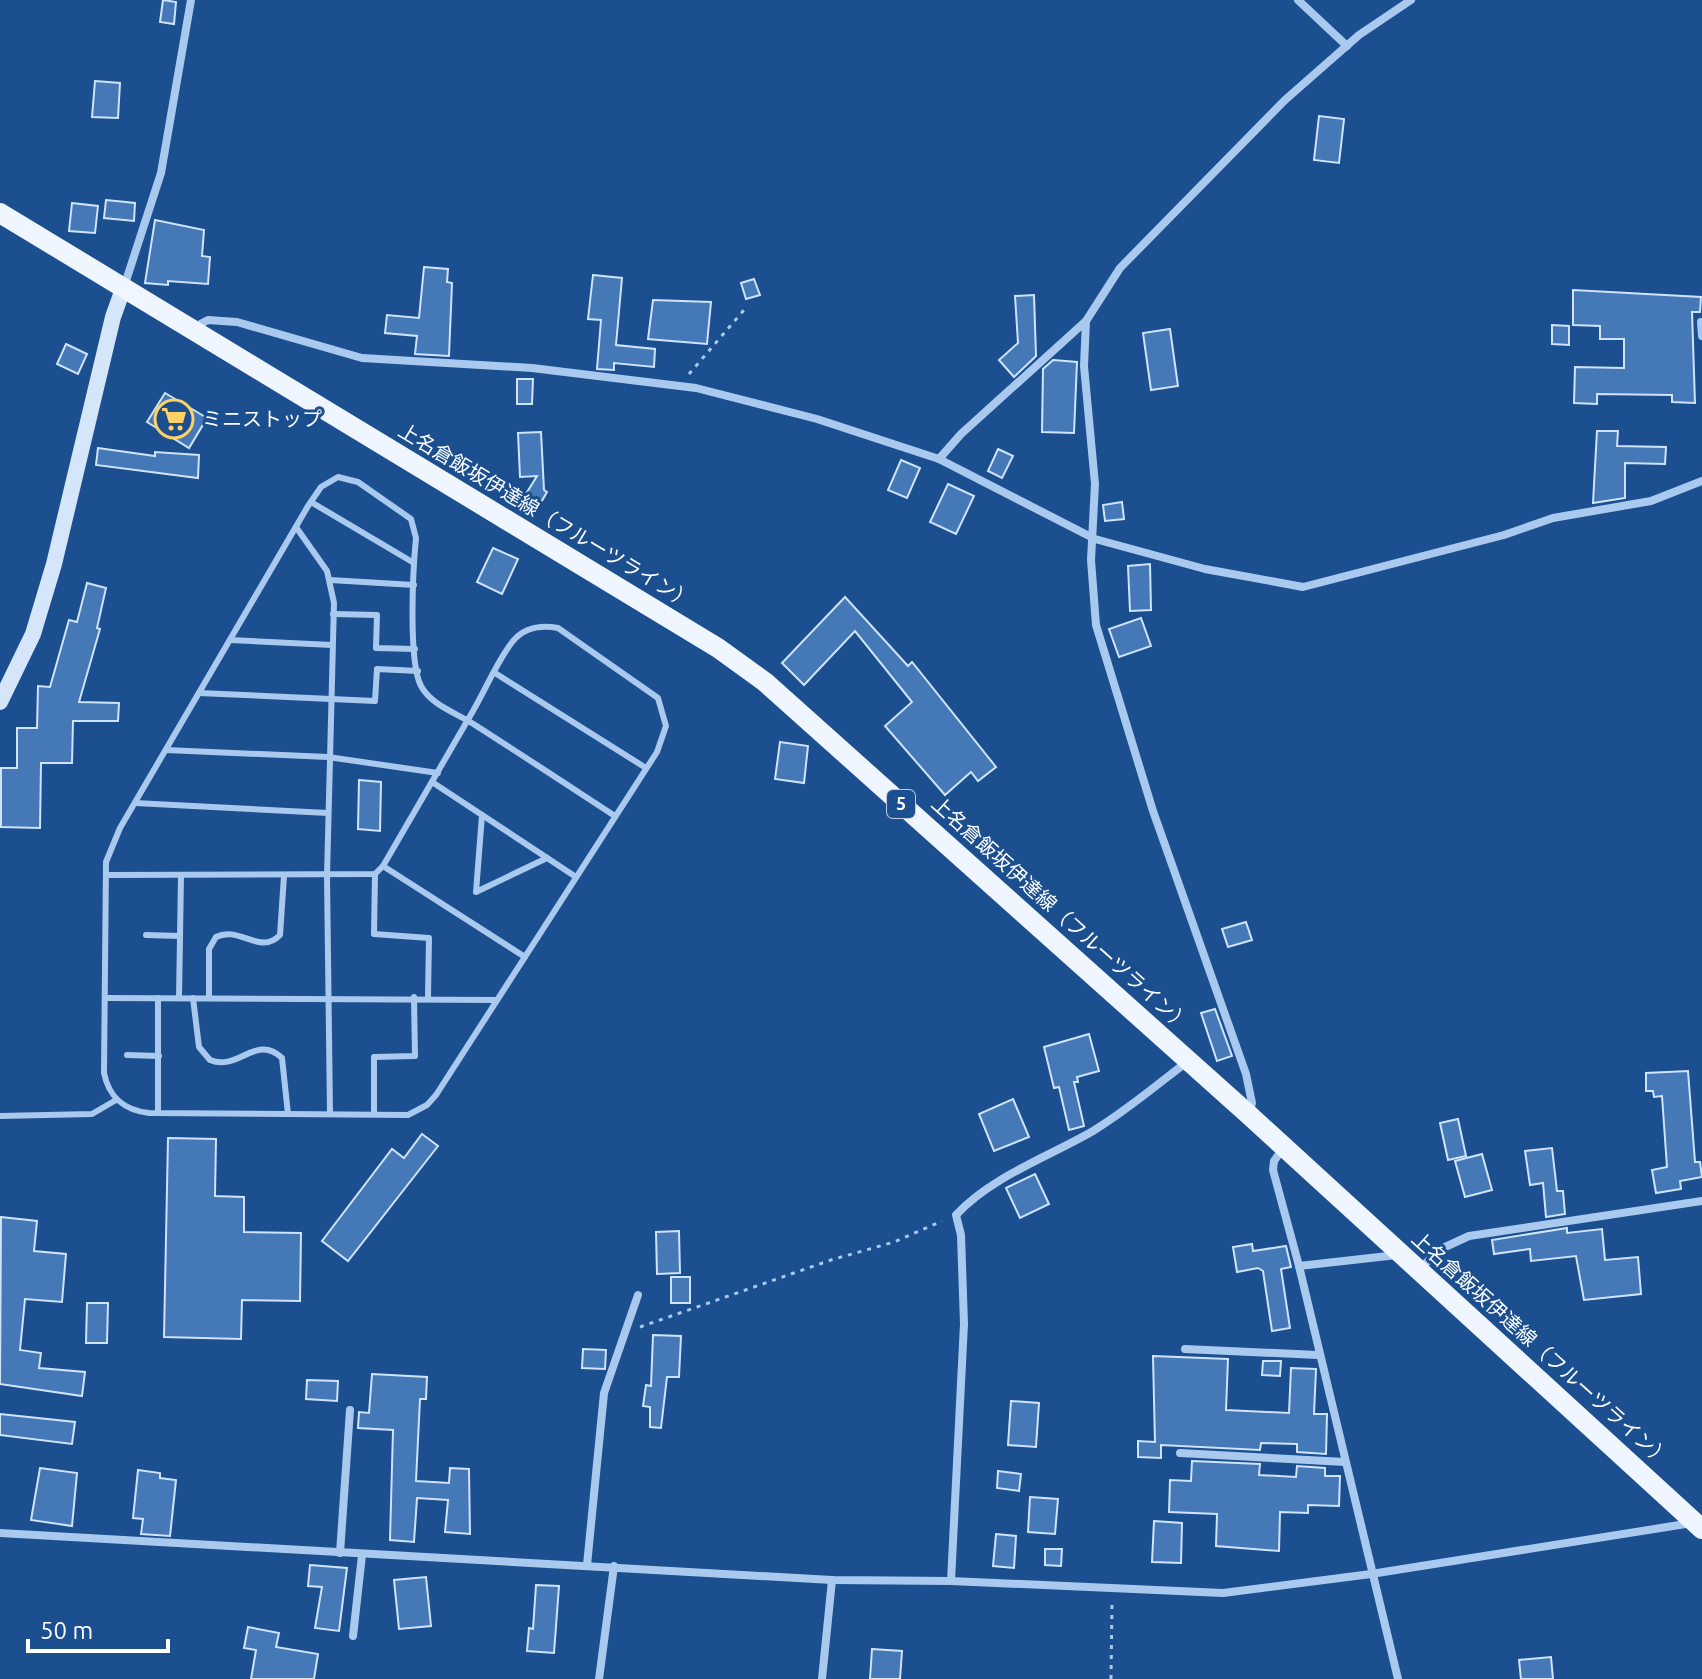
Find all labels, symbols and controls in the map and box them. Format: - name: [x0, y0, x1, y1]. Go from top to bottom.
- supermarket icon: ミニストップ: [153, 398, 195, 440]
- place label: ミニストップ: [202, 407, 322, 430]
- street label: 上名倉飯坂伊達線（フルーツライン）: [395, 418, 698, 613]
- road number: 5: [887, 790, 915, 818]
- street label: 上名倉飯坂伊達線（フルーツライン）: [927, 791, 1195, 1036]
- street label: 上名倉飯坂伊達線（フルーツライン）: [1407, 1226, 1675, 1471]
- scale bar: [28, 1603, 168, 1653]
- text: 50 m: [40, 1617, 93, 1644]

